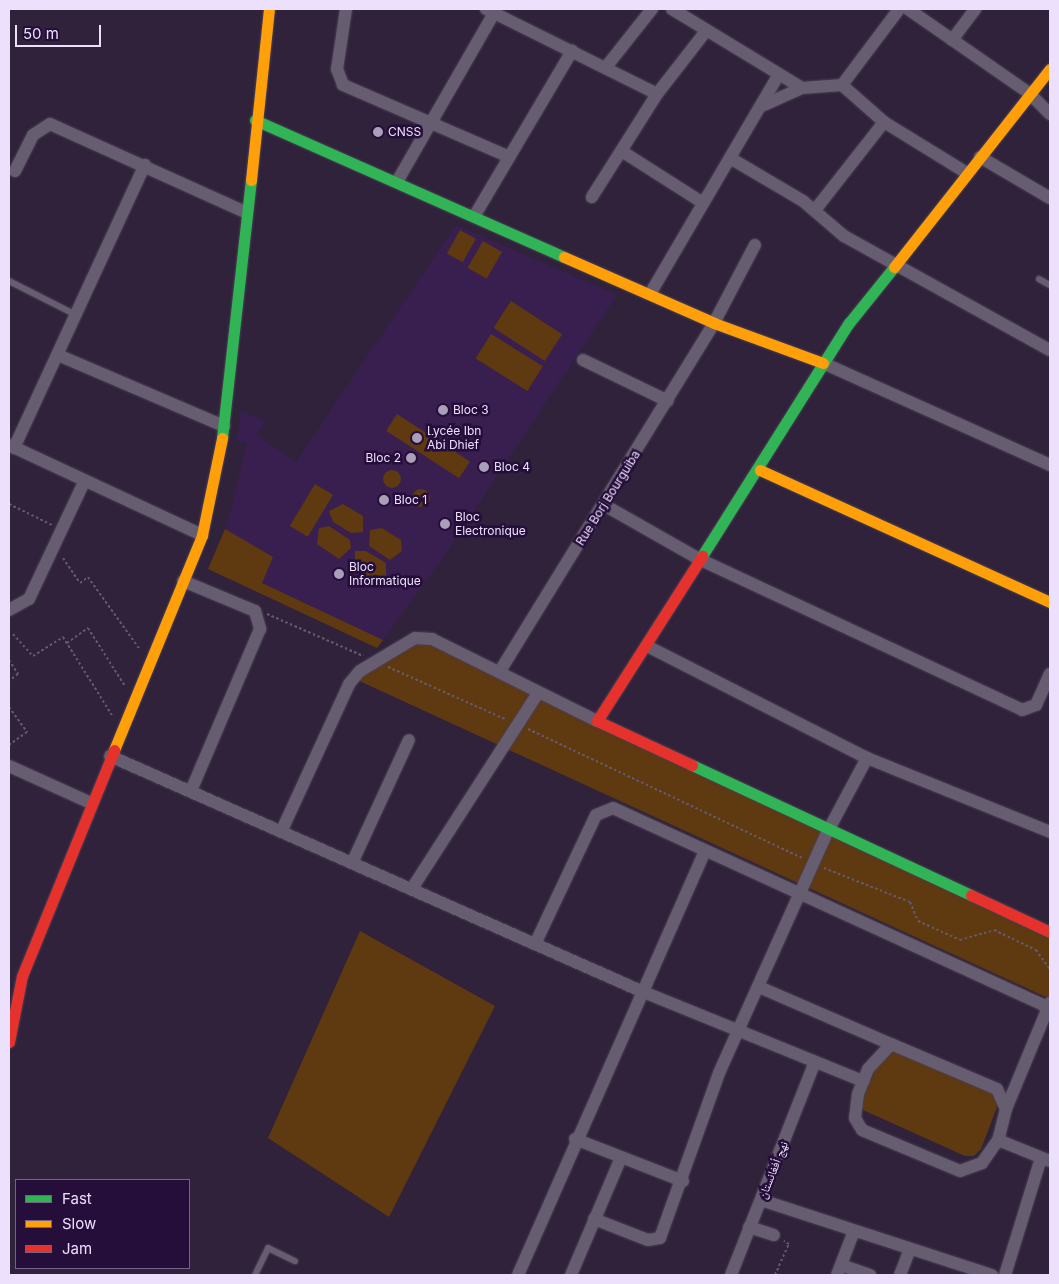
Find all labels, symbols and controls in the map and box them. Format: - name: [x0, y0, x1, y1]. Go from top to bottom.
- scale bar: [18, 15, 104, 47]
- text: 50 m: [23, 24, 59, 43]
- place label: CNSS: [388, 125, 421, 139]
- marker: CNSS: [372, 126, 384, 138]
- place label: Bloc 3: [453, 403, 489, 417]
- marker: Bloc 3: [437, 404, 449, 416]
- place label: Lycée Ibn Abi Dhief: [427, 424, 481, 452]
- marker: Lycée Ibn Abi Dhief: [411, 432, 423, 444]
- street label: Rue Borj Bourguiba: [573, 448, 643, 548]
- place label: Bloc 2: [365, 451, 401, 465]
- marker: Bloc 2: [405, 452, 417, 464]
- place label: Bloc 4: [494, 460, 530, 474]
- marker: Bloc 4: [478, 461, 490, 473]
- place label: Bloc 1: [394, 493, 427, 507]
- marker: Bloc 1: [378, 494, 390, 506]
- place label: Bloc Electronique: [455, 510, 526, 538]
- marker: Bloc Electronique: [439, 518, 451, 530]
- place label: Bloc Informatique: [349, 560, 421, 588]
- marker: Bloc Informatique: [333, 568, 345, 580]
- street label: نهج أفغانستان: [755, 1139, 791, 1201]
- legend: [15, 1179, 190, 1269]
- text: Fast: [62, 1189, 92, 1208]
- text: Slow: [62, 1214, 96, 1233]
- text: Jam: [62, 1239, 92, 1258]

